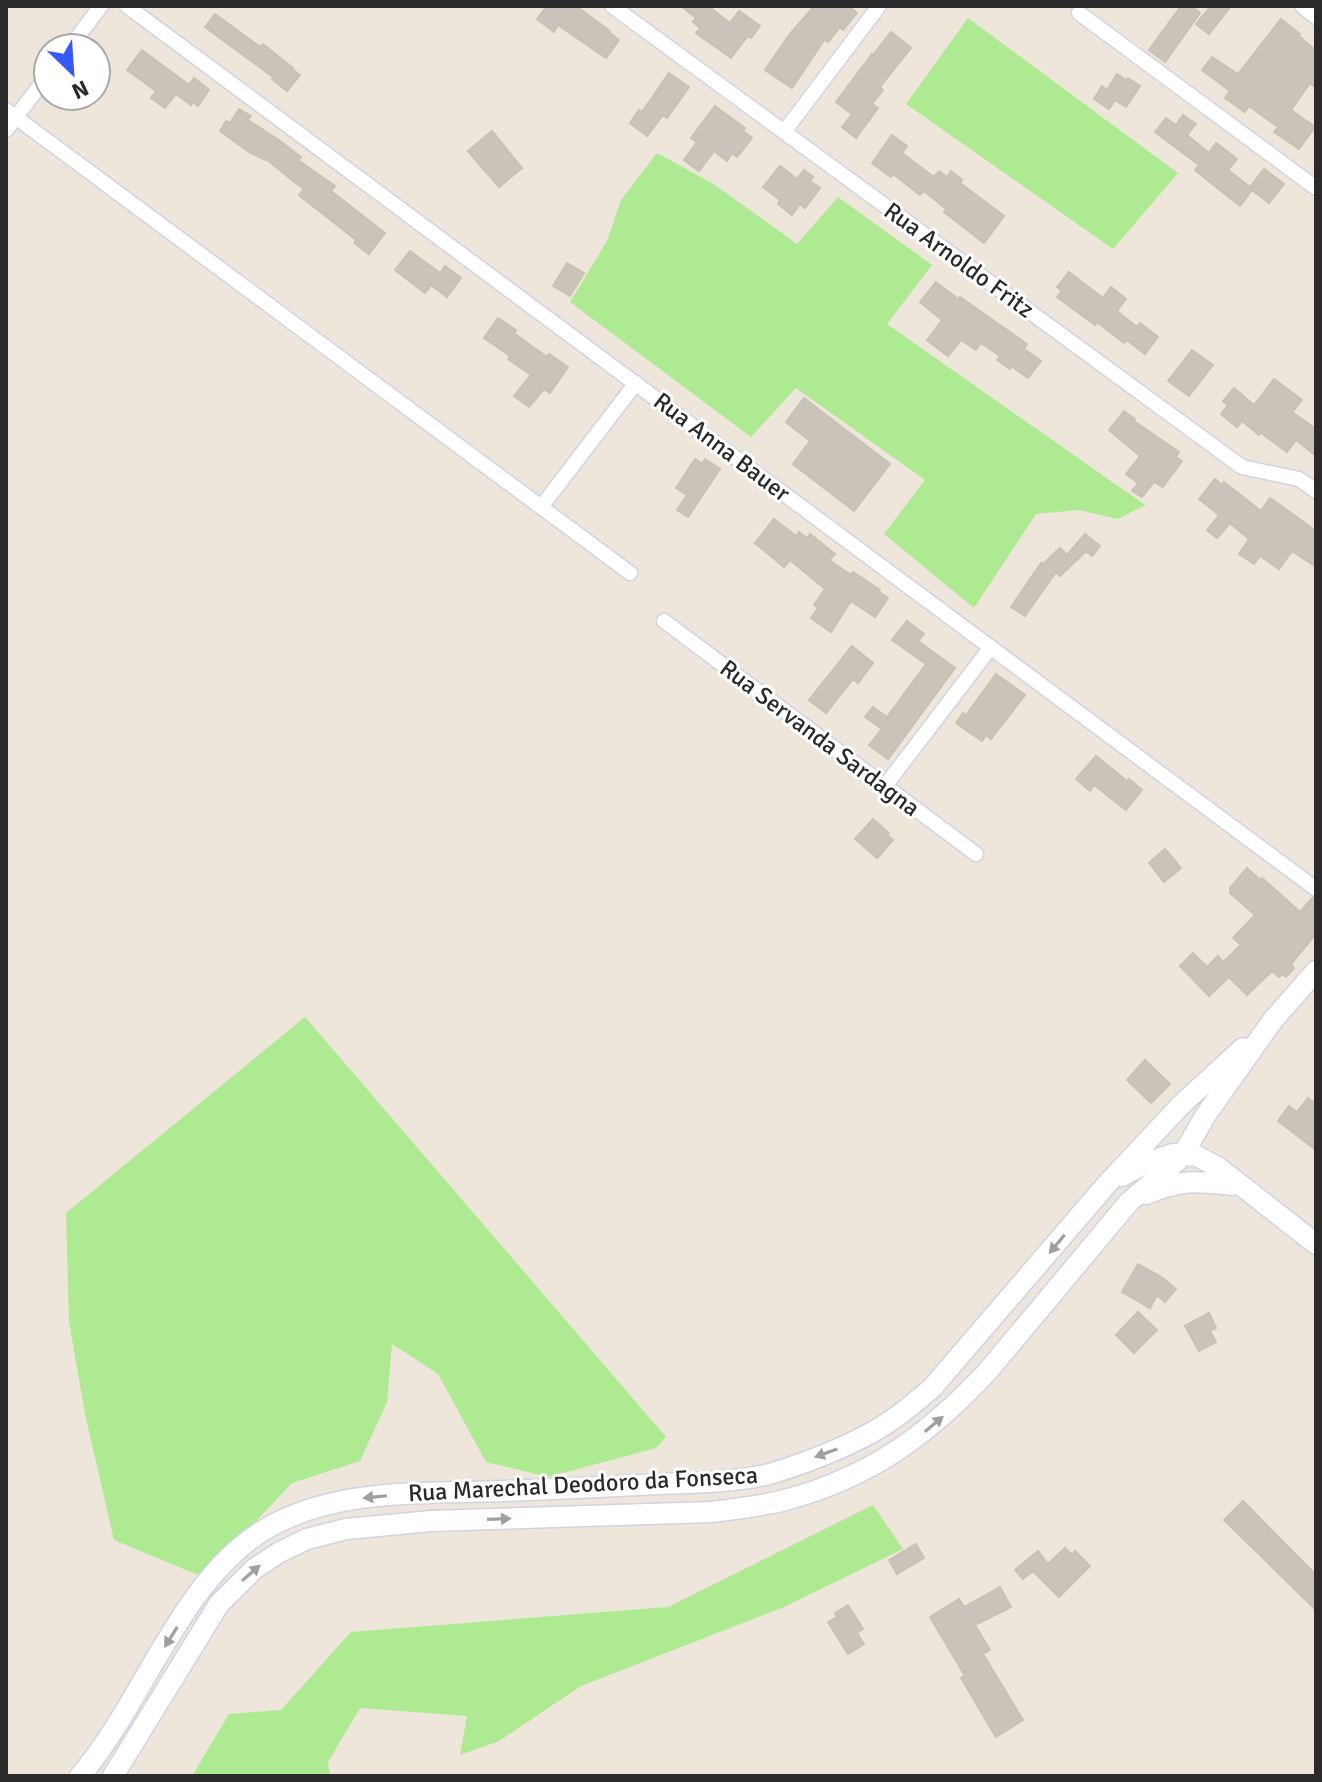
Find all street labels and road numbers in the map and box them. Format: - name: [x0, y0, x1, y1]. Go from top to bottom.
- street label: Rua Arnoldo Fritz: [878, 196, 1040, 324]
- street label: Rua Anna Bauer: [648, 386, 796, 508]
- street label: Rua Servanda Sardagna: [714, 653, 926, 823]
- street label: Rua Marechal Deodoro da Fonseca: [407, 1460, 759, 1508]

